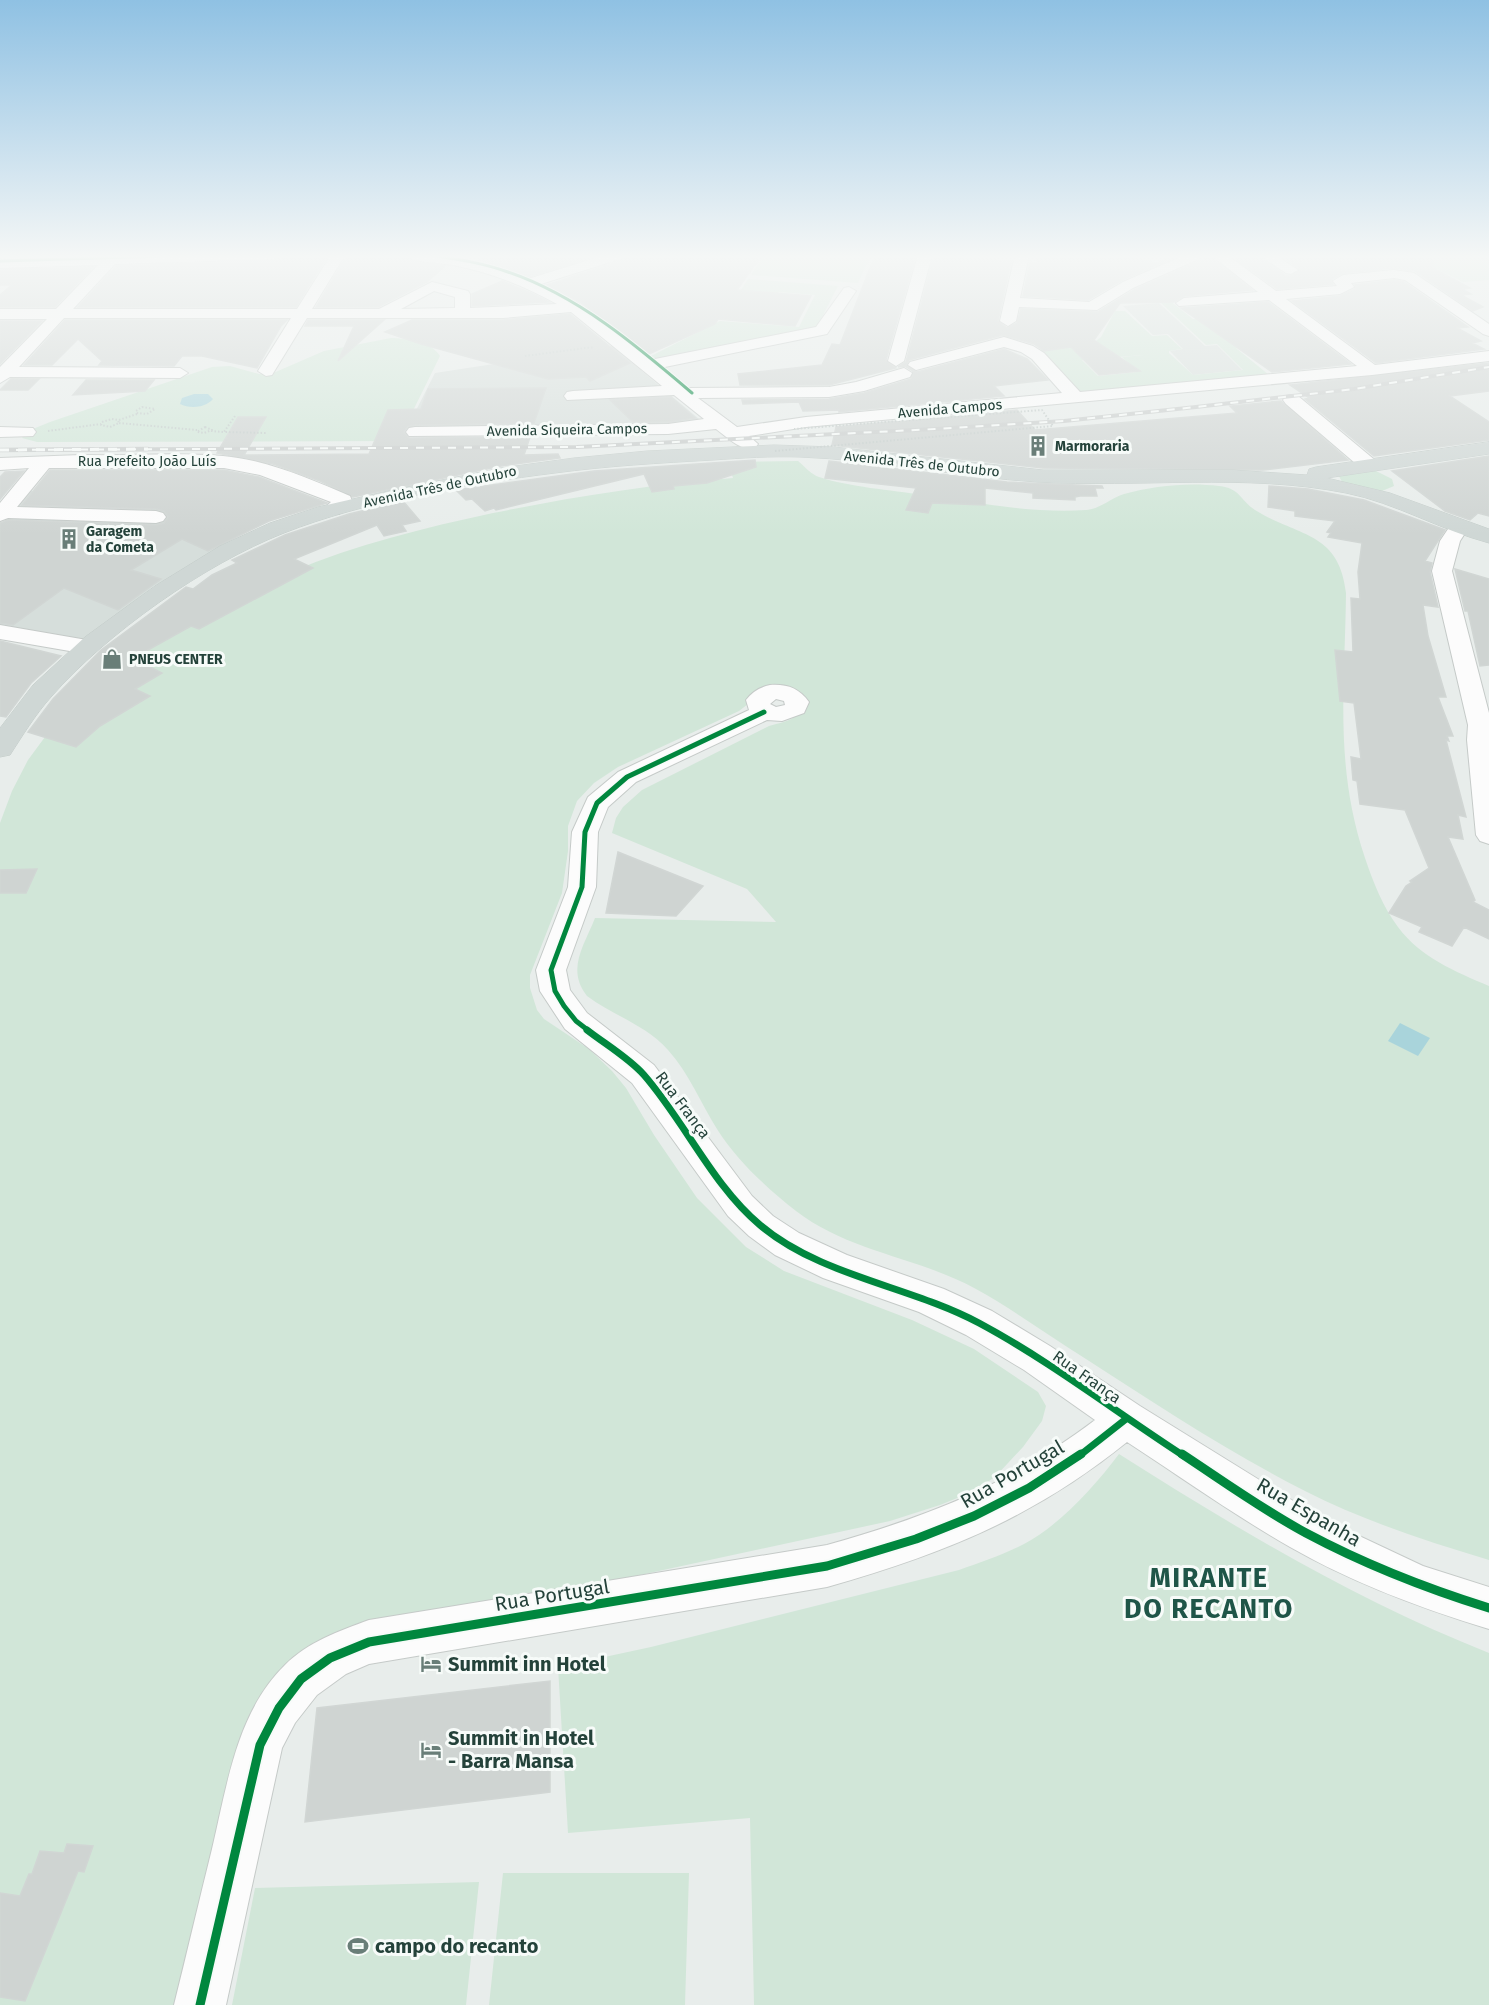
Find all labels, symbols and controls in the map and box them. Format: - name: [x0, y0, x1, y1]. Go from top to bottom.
- street label: Avenida Campos: [897, 396, 1003, 422]
- street label: Avenida Siqueira Campos: [487, 420, 648, 440]
- building icon: Marmoraria: [1026, 434, 1050, 458]
- place label: Marmoraria: [1055, 438, 1130, 455]
- street label: Avenida Três de Outubro: [843, 447, 1001, 481]
- street label: Rua Prefeito João Luís: [78, 453, 217, 470]
- street label: Avenida Três de Outubro: [362, 462, 518, 512]
- place label: Garagem da Cometa: [86, 523, 154, 556]
- building icon: Garagem da Cometa: [57, 527, 81, 551]
- shop icon: PNEUS CENTER: [100, 647, 124, 671]
- place label: PNEUS CENTER: [129, 651, 223, 668]
- street label: Rua França: [651, 1068, 714, 1143]
- street label: Rua França: [1049, 1347, 1125, 1408]
- street label: Rua Portugal: [956, 1435, 1068, 1513]
- street label: Rua Espanha: [1252, 1472, 1366, 1552]
- district label: MIRANTE DO RECANTO: [1124, 1562, 1294, 1625]
- street label: Rua Portugal: [493, 1574, 611, 1616]
- hotel icon: Summit inn Hotel: [419, 1652, 443, 1676]
- place label: Summit inn Hotel: [448, 1652, 606, 1676]
- place label: Summit in Hotel - Barra Mansa: [448, 1726, 594, 1773]
- hotel icon: Summit in Hotel - Barra Mansa: [419, 1738, 443, 1762]
- sports icon: campo do recanto: [346, 1934, 370, 1958]
- place label: campo do recanto: [375, 1934, 539, 1958]

